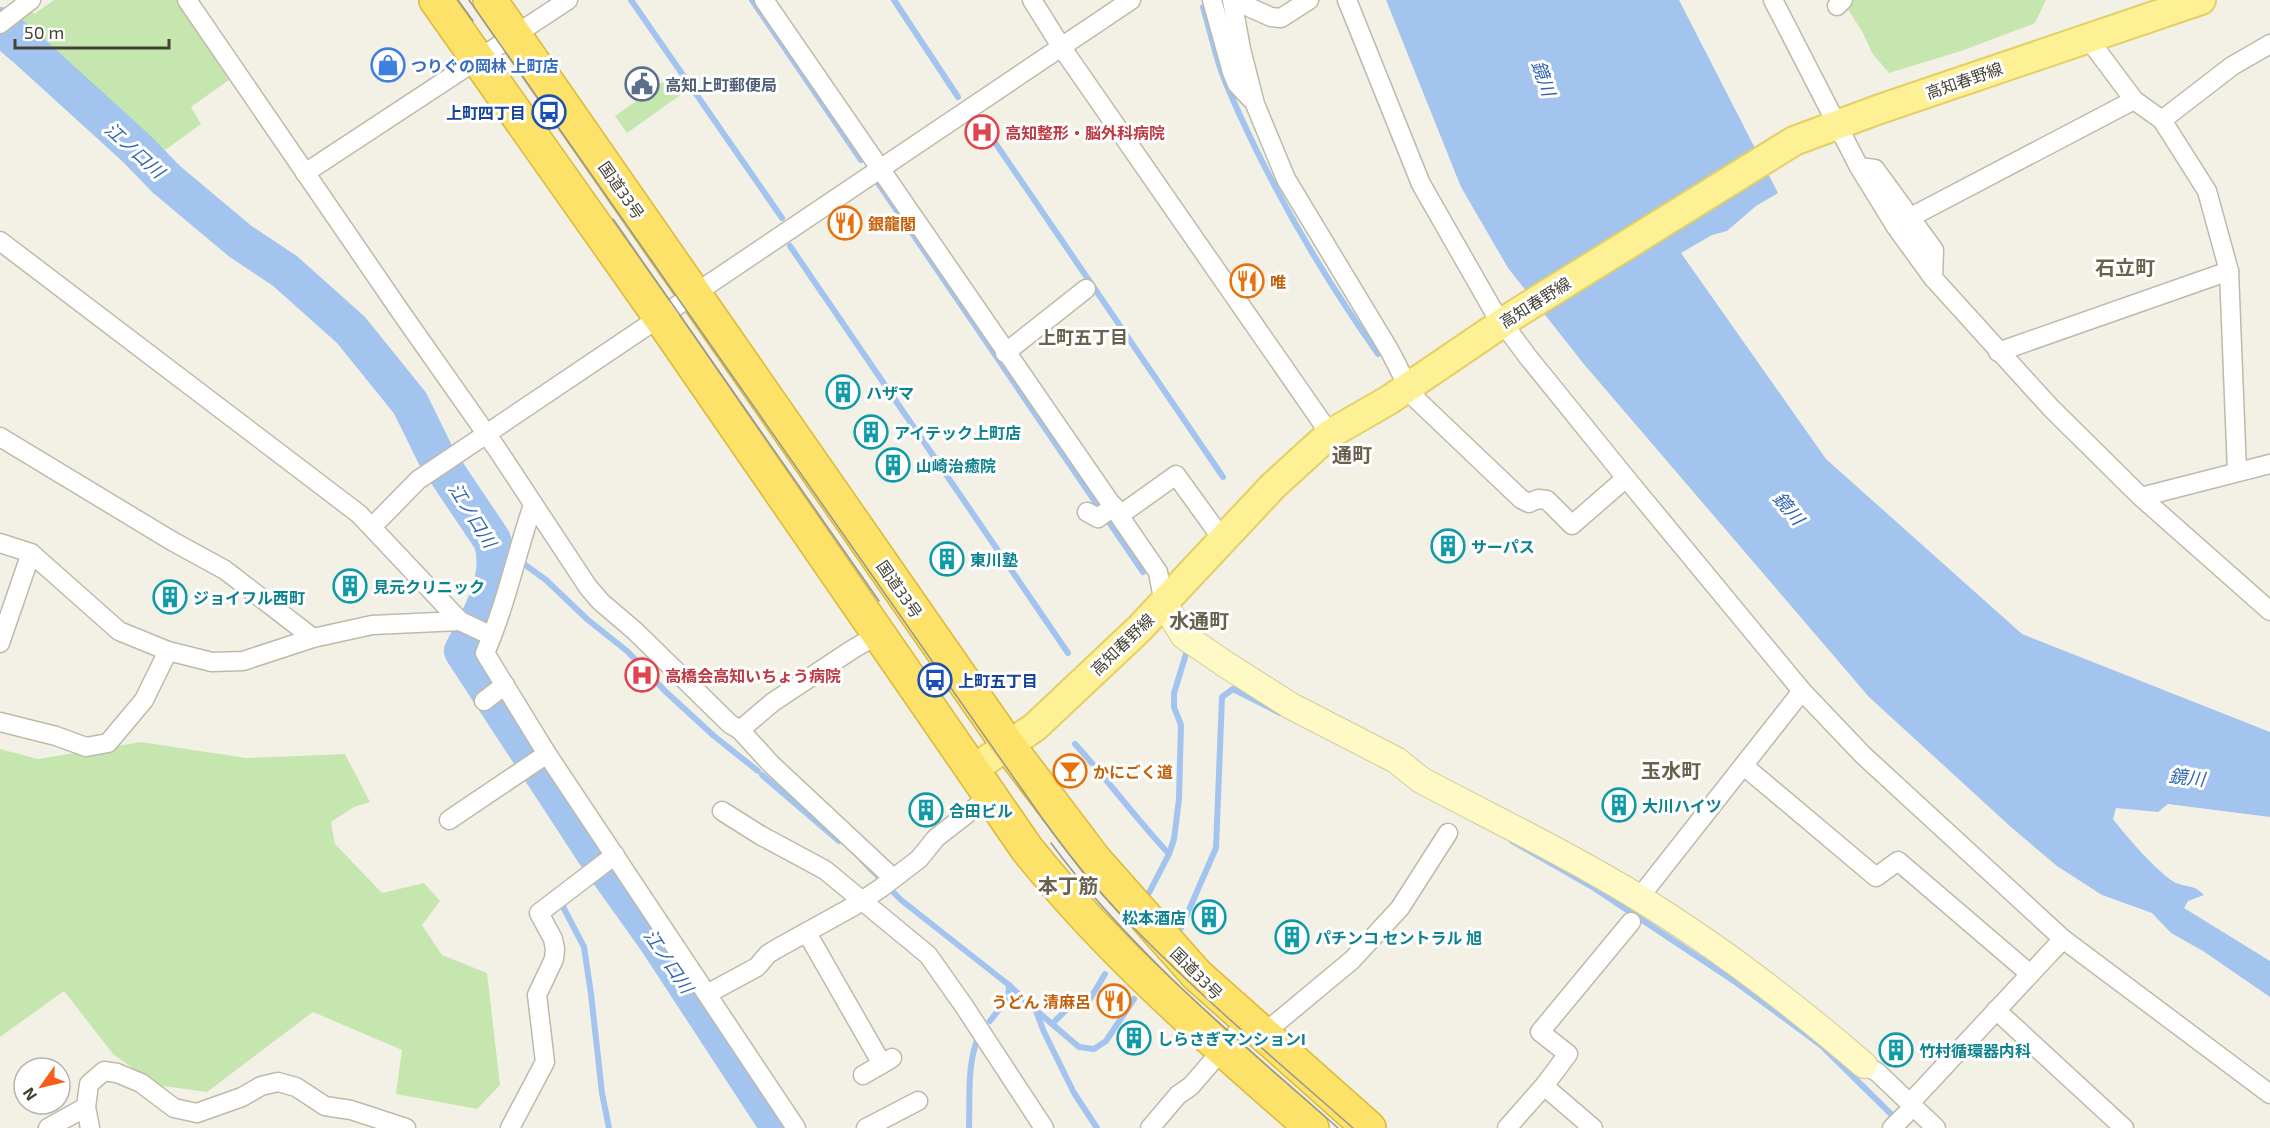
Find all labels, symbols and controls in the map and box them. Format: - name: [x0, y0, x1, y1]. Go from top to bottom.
- scale bar: [15, 12, 170, 50]
- text: 50 m: [24, 21, 64, 43]
- shop icon: つりぐの岡林 上町店: [370, 47, 406, 83]
- place label: つりぐの岡林 上町店: [411, 56, 558, 75]
- water label: 鏡川: [1528, 57, 1561, 100]
- street label: 高知春野線: [1923, 58, 2005, 102]
- public building icon: 高知上町郵便局: [624, 66, 660, 102]
- place label: 高知上町郵便局: [665, 75, 777, 94]
- bus stop icon: 上町四丁目: [531, 94, 567, 130]
- place label: 上町四丁目: [446, 103, 526, 122]
- hospital icon: 高知整形・脳外科病院: [964, 114, 1000, 150]
- water label: 江ノ口川: [101, 118, 171, 184]
- place label: 高知整形・脳外科病院: [1005, 123, 1165, 142]
- street label: 国道33号: [595, 158, 649, 222]
- restaurant icon: 銀龍閣: [827, 205, 863, 241]
- place label: 銀龍閣: [868, 214, 916, 233]
- district label: 石立町: [2095, 255, 2155, 279]
- restaurant icon: 唯: [1229, 263, 1265, 299]
- place label: 唯: [1270, 272, 1286, 291]
- street label: 高知春野線: [1496, 273, 1574, 331]
- district label: 上町五丁目: [1038, 326, 1128, 348]
- building icon: ハザマ: [825, 374, 861, 410]
- place label: ハザマ: [866, 383, 914, 402]
- building icon: アイテック上町店: [853, 414, 889, 450]
- place label: アイテック上町店: [894, 423, 1021, 442]
- district label: 通町: [1332, 442, 1372, 466]
- building icon: 山崎治癒院: [875, 447, 911, 483]
- place label: 山崎治癒院: [916, 456, 996, 475]
- water label: 江ノ口川: [445, 479, 502, 553]
- water label: 鏡川: [1769, 487, 1810, 530]
- building icon: サーパス: [1430, 528, 1466, 564]
- place label: サーパス: [1471, 537, 1535, 556]
- building icon: 東川塾: [929, 541, 965, 577]
- place label: 東川塾: [970, 550, 1018, 569]
- street label: 国道33号: [873, 557, 927, 621]
- building icon: 見元クリニック: [332, 568, 368, 604]
- place label: 見元クリニック: [373, 577, 485, 596]
- building icon: ジョイフル西町: [152, 579, 188, 615]
- place label: ジョイフル西町: [193, 588, 305, 607]
- district label: 水通町: [1169, 608, 1229, 632]
- street label: 高知春野線: [1087, 609, 1157, 679]
- hospital icon: 高橋会高知いちょう病院: [624, 657, 660, 693]
- bus stop icon: 上町五丁目: [917, 662, 953, 698]
- place label: 高橋会高知いちょう病院: [665, 666, 841, 685]
- place label: 上町五丁目: [958, 671, 1038, 690]
- bar icon: かにごく道: [1052, 753, 1088, 789]
- district label: 玉水町: [1641, 758, 1701, 782]
- place label: かにごく道: [1093, 762, 1173, 781]
- water label: 鏡川: [2168, 764, 2208, 790]
- building icon: 大川ハイツ: [1601, 787, 1637, 823]
- building icon: 合田ビル: [908, 792, 944, 828]
- place label: 大川ハイツ: [1642, 796, 1722, 815]
- place label: 合田ビル: [949, 801, 1013, 820]
- district label: 本丁筋: [1038, 873, 1098, 897]
- building icon: 松本酒店: [1191, 899, 1227, 935]
- place label: 松本酒店: [1122, 908, 1186, 927]
- building icon: パチンコ セントラル 旭: [1274, 919, 1310, 955]
- water label: 江ノ口川: [640, 925, 699, 999]
- place label: パチンコ セントラル 旭: [1315, 928, 1482, 947]
- street label: 国道33号: [1167, 943, 1227, 1003]
- restaurant icon: うどん 清麻呂: [1096, 983, 1132, 1019]
- place label: うどん 清麻呂: [992, 992, 1091, 1011]
- building icon: しらさぎマンションI: [1116, 1020, 1152, 1056]
- place label: しらさぎマンションI: [1157, 1029, 1306, 1048]
- building icon: 竹村循環器内科: [1878, 1032, 1914, 1068]
- place label: 竹村循環器内科: [1919, 1041, 2031, 1060]
- north arrow: [12, 1056, 72, 1116]
- text: N: [18, 1085, 40, 1105]

